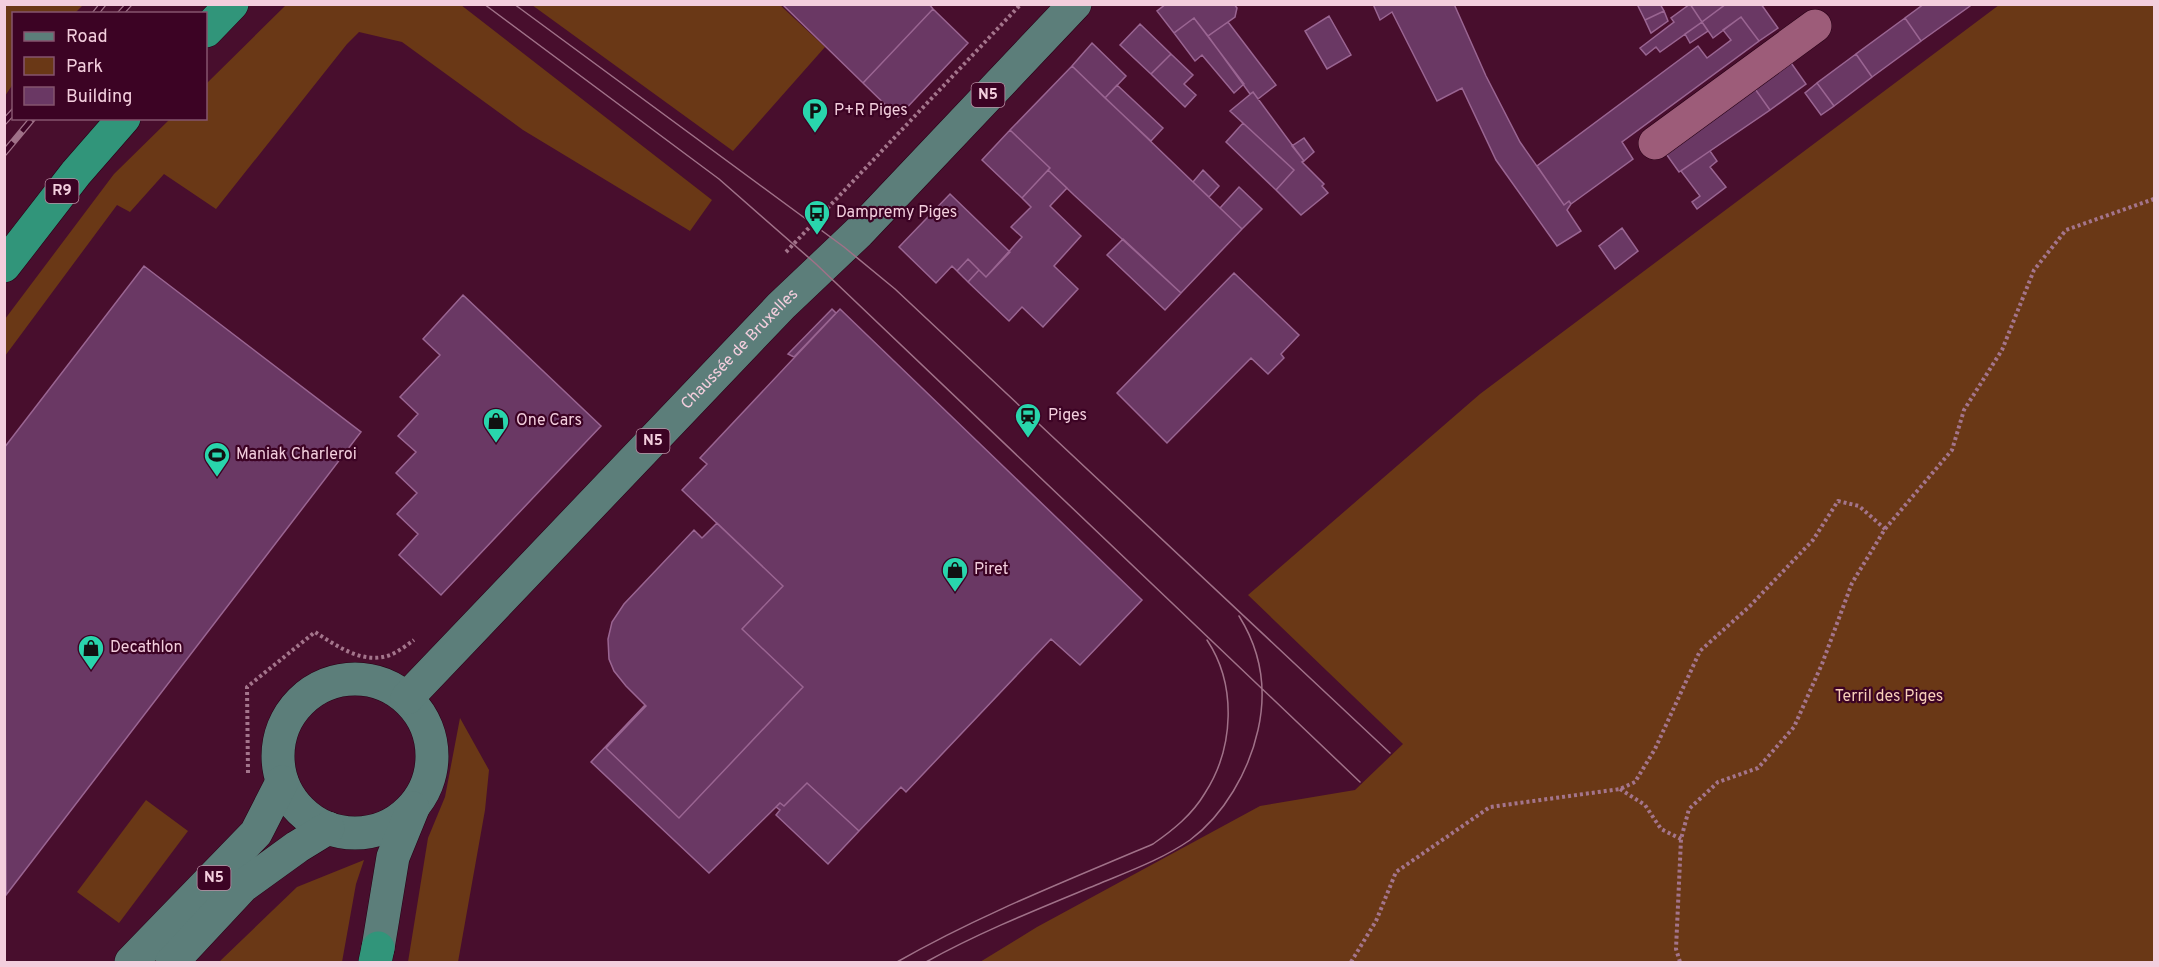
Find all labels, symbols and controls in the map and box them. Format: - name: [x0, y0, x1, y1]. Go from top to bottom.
- legend: [12, 12, 207, 120]
- text: Road: [66, 26, 108, 49]
- text: Park: [66, 56, 103, 79]
- road number: N5: [972, 83, 1004, 107]
- text: Building: [66, 86, 132, 109]
- parking icon: P+R Piges: [800, 96, 830, 134]
- place label: P+R Piges: [834, 101, 908, 121]
- road number: R9: [46, 179, 78, 203]
- bus stop icon: Dampremy Piges: [802, 198, 832, 236]
- place label: Dampremy Piges: [836, 203, 957, 223]
- street label: Chaussée de Bruxelles: [677, 285, 803, 414]
- station icon: Piges: [1013, 401, 1043, 439]
- shop icon: One Cars: [481, 406, 511, 444]
- place label: Piges: [1048, 406, 1087, 426]
- place label: One Cars: [516, 411, 582, 431]
- road number: N5: [636, 429, 670, 453]
- sports icon: Maniak Charleroi: [202, 440, 232, 478]
- place label: Maniak Charleroi: [236, 445, 357, 465]
- shop icon: Piret: [940, 555, 970, 593]
- place label: Piret: [974, 560, 1008, 580]
- shop icon: Decathlon: [76, 633, 106, 671]
- place label: Decathlon: [110, 638, 182, 658]
- park label: Terril des Piges: [1835, 687, 1943, 707]
- road number: N5: [198, 866, 230, 890]

